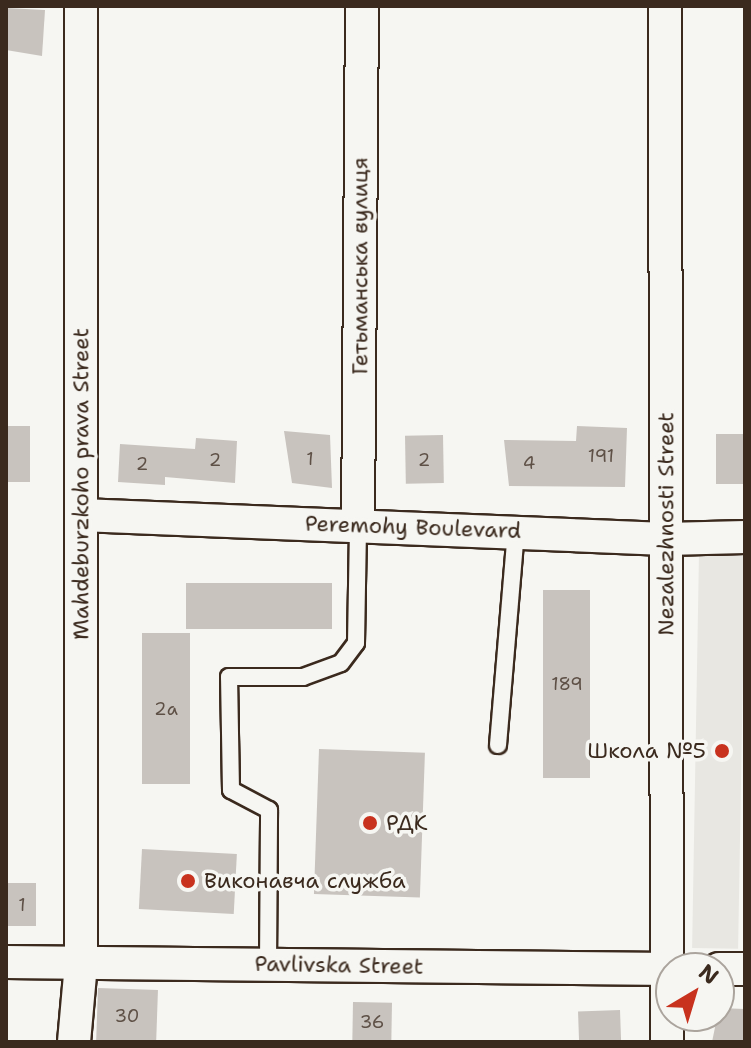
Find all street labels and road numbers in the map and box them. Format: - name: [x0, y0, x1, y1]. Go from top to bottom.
- street label: Гетьманська вулиця: [347, 157, 373, 375]
- street label: Mahdeburzkoho prava Street: [68, 328, 94, 640]
- street label: Nezalezhnosti Street: [653, 412, 679, 636]
- street label: Peremohy Boulevard: [304, 510, 522, 544]
- street label: Pavlivska Street: [254, 950, 424, 980]

